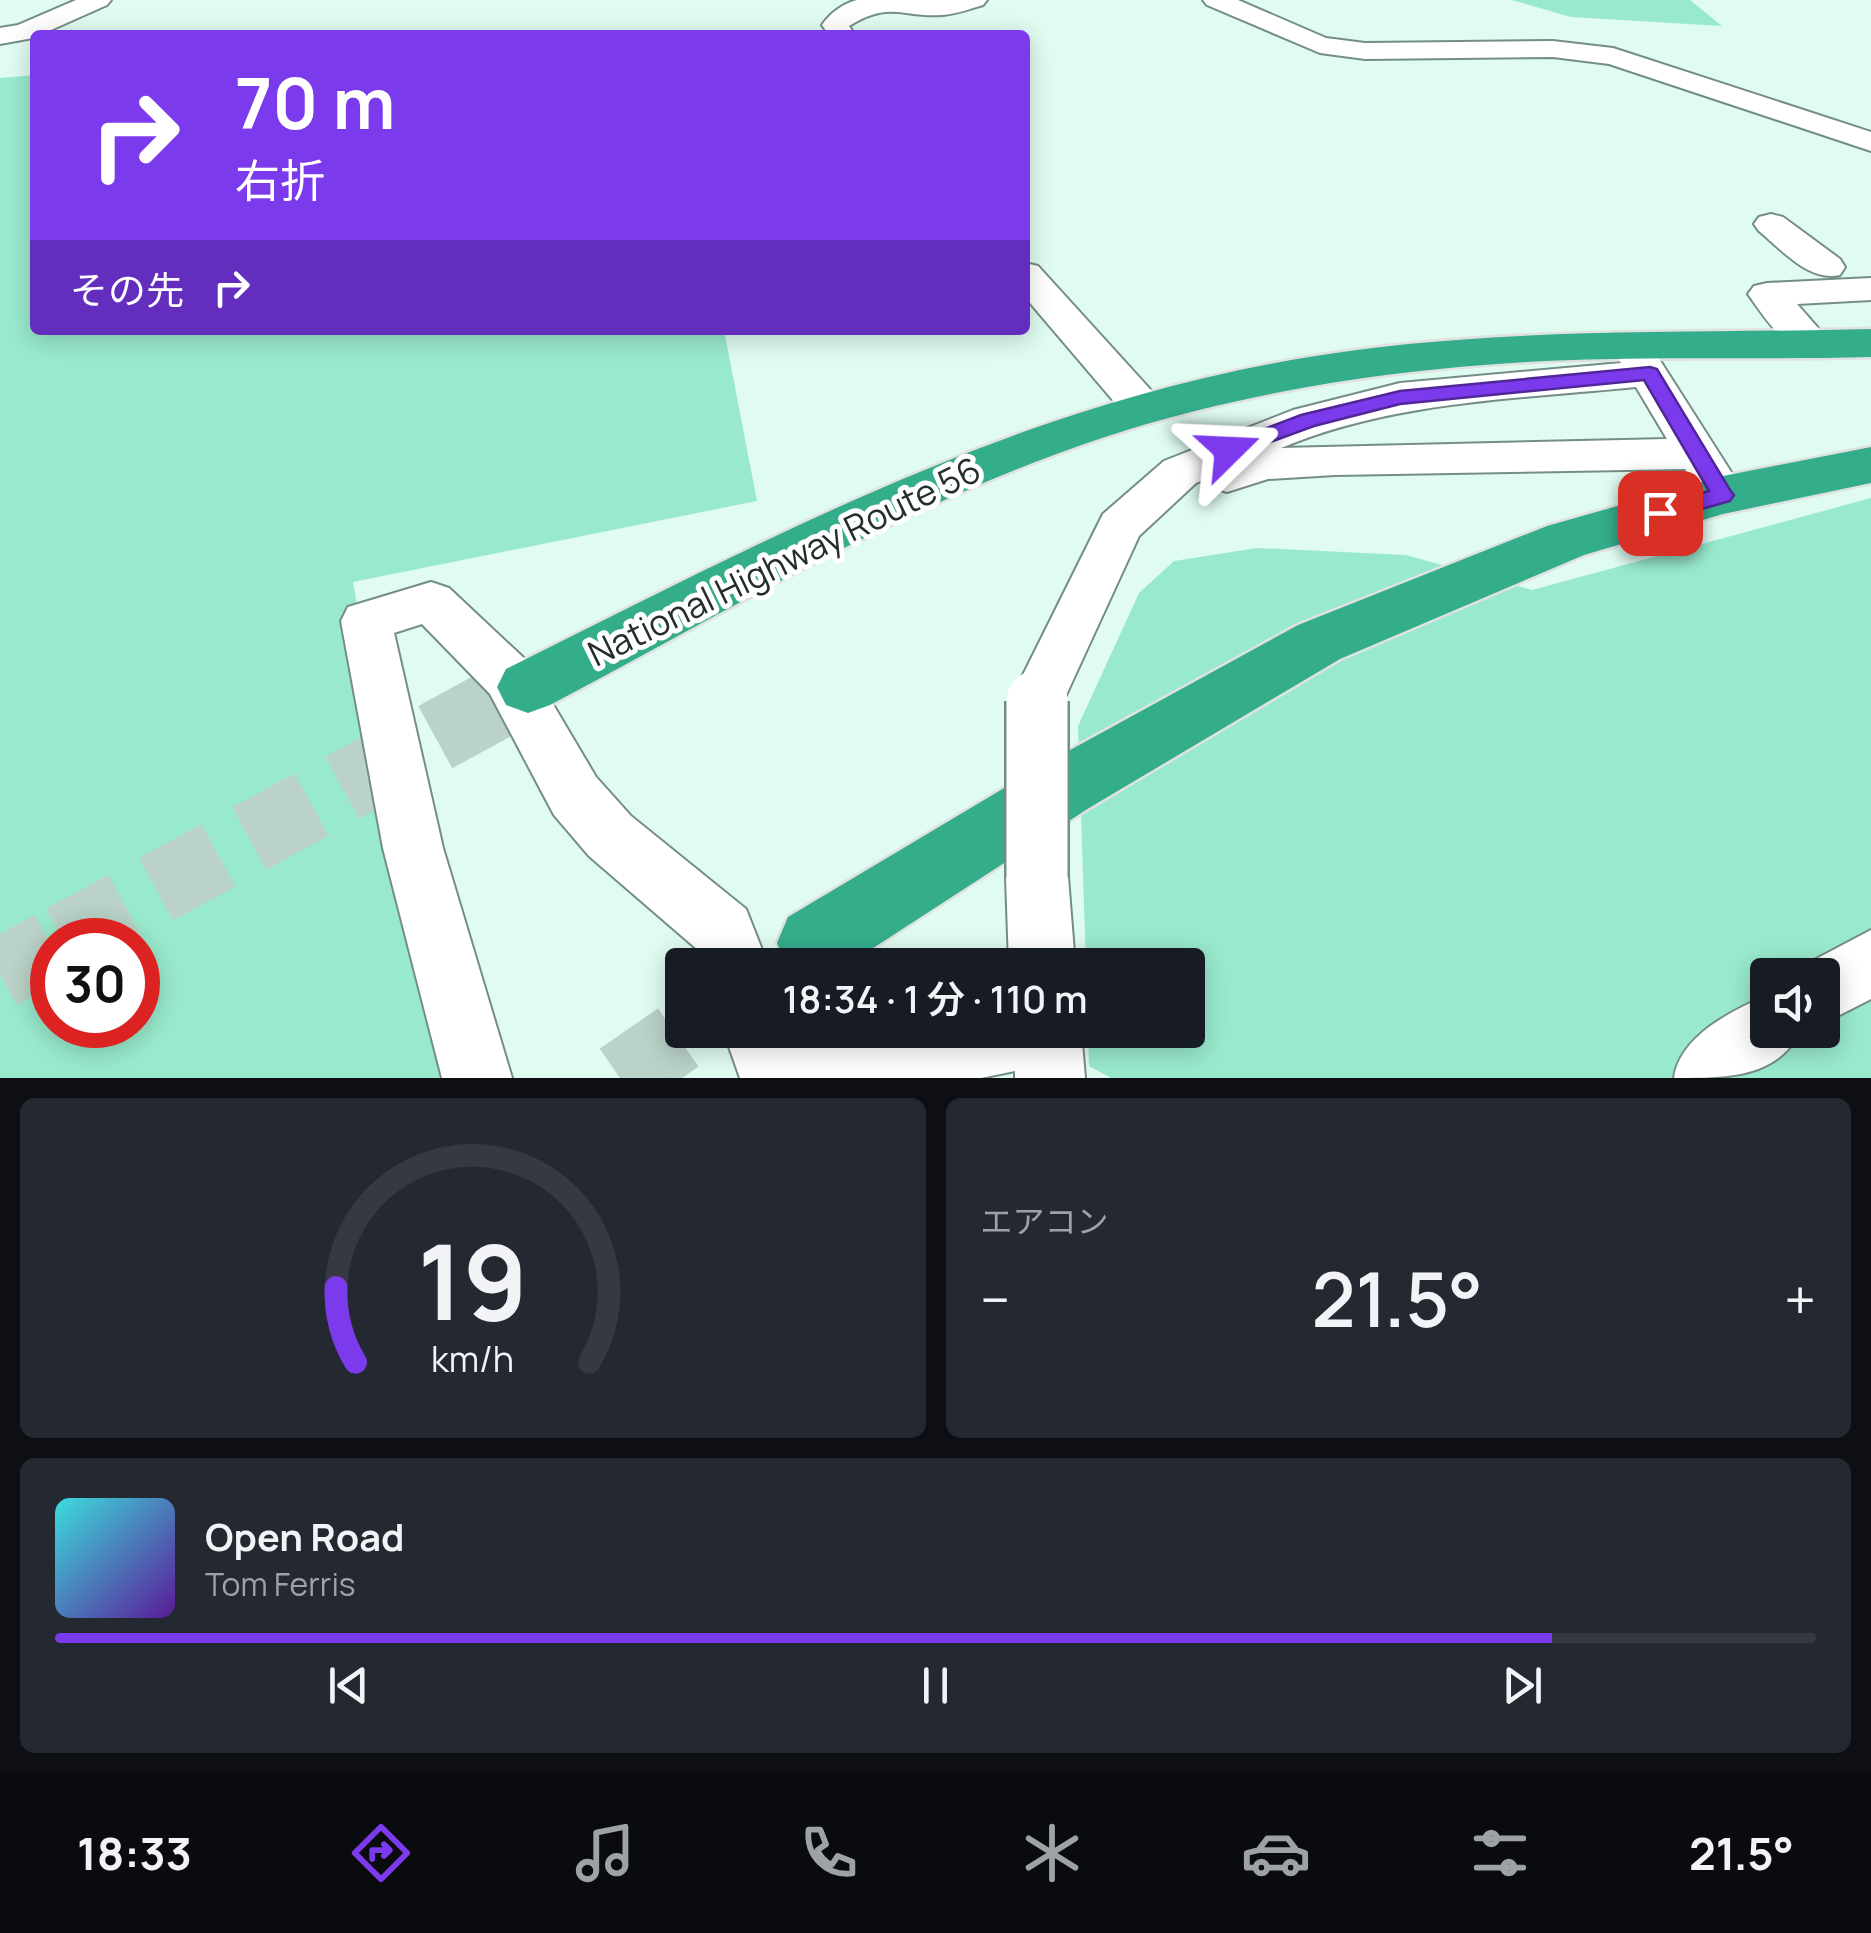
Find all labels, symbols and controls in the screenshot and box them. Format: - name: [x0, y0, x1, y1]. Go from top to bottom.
- text: 70 m: [235, 54, 395, 150]
- icon: right: [70, 70, 200, 200]
- text: 右折: [235, 149, 325, 211]
- icon: right: [204, 260, 259, 315]
- text: その先: [70, 263, 184, 315]
- position arrow: [1177, 398, 1281, 502]
- street label: National Highway Route 56: [580, 445, 988, 677]
- pin: [1618, 471, 1703, 556]
- icon: arrive: [1633, 486, 1688, 541]
- speed limit sign: 30: [30, 918, 160, 1048]
- map controls: [1750, 958, 1840, 1048]
- button: sound: [1750, 958, 1840, 1048]
- text: 18:34 · 1 分 · 110 m: [783, 972, 1087, 1024]
- text: エアコン: [981, 1199, 1109, 1243]
- text: 19: [418, 1209, 528, 1351]
- text: 21.5°: [1311, 1247, 1483, 1350]
- text: −: [981, 1261, 1010, 1337]
- text: +: [1784, 1261, 1816, 1337]
- text: km/h: [431, 1334, 514, 1383]
- text: Open Road: [205, 1510, 404, 1562]
- text: Tom Ferris: [205, 1562, 356, 1606]
- icon: previous: [321, 1658, 376, 1713]
- icon: pause: [908, 1658, 963, 1713]
- icon: next: [1495, 1658, 1550, 1713]
- icon: directions: [346, 1818, 416, 1888]
- icon: music: [570, 1818, 640, 1888]
- icon: phone: [794, 1818, 864, 1888]
- icon: climate: [1017, 1818, 1087, 1888]
- icon: car: [1241, 1818, 1311, 1888]
- icon: filters: [1465, 1818, 1535, 1888]
- text: 18:33: [77, 1822, 192, 1884]
- text: 21.5°: [1689, 1822, 1794, 1884]

